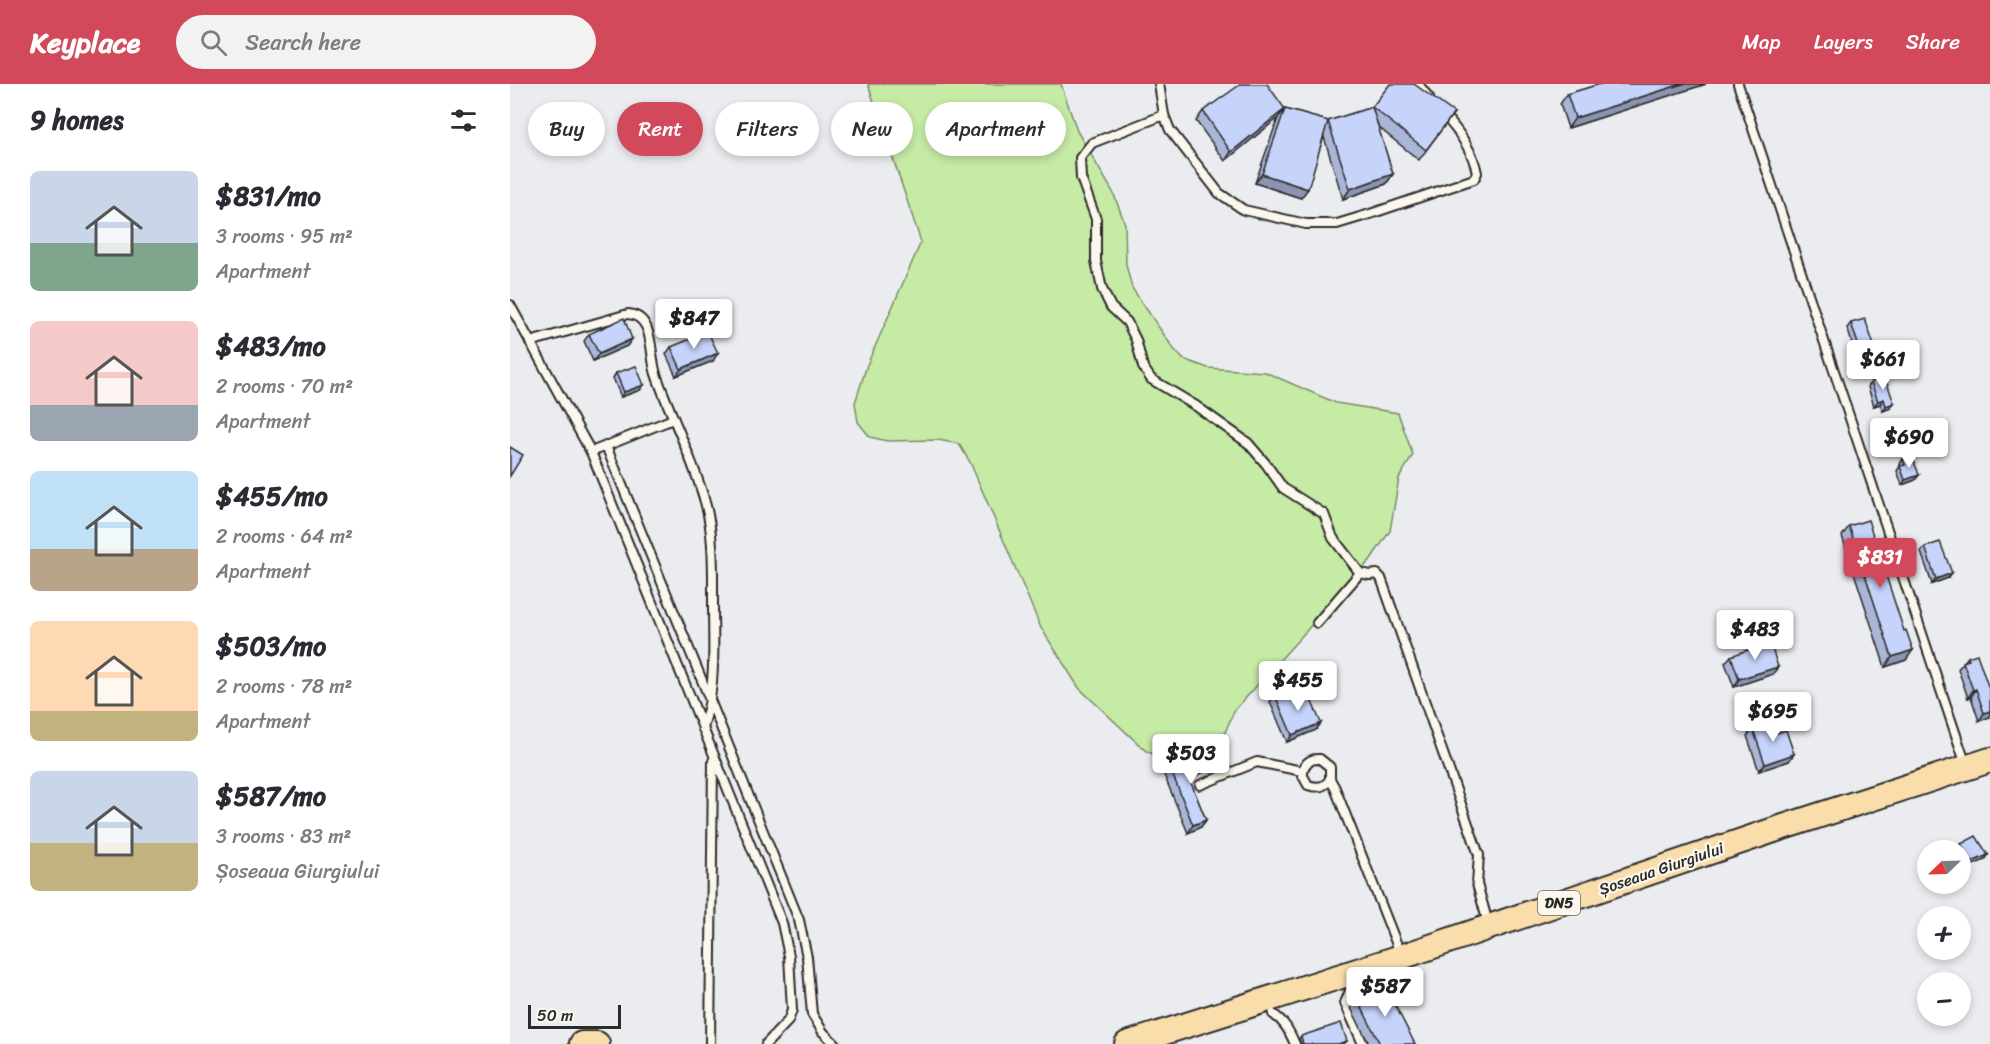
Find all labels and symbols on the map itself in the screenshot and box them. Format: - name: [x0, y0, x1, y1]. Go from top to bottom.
- pin: $847: [658, 299, 730, 350]
- pin: $661: [1847, 340, 1919, 391]
- pin: $690: [1873, 418, 1945, 469]
- pin: $831: [1844, 538, 1916, 589]
- pin: $483: [1719, 610, 1791, 661]
- pin: $455: [1262, 661, 1334, 712]
- pin: $695: [1737, 692, 1809, 743]
- pin: $503: [1155, 734, 1227, 785]
- street label: Șoseaua Giurgiului: [1595, 833, 1728, 903]
- north arrow: [1917, 840, 1971, 894]
- road number: DN5: [1538, 891, 1580, 915]
- pin: $587: [1349, 967, 1421, 1018]
- scale bar: [528, 1002, 621, 1030]

